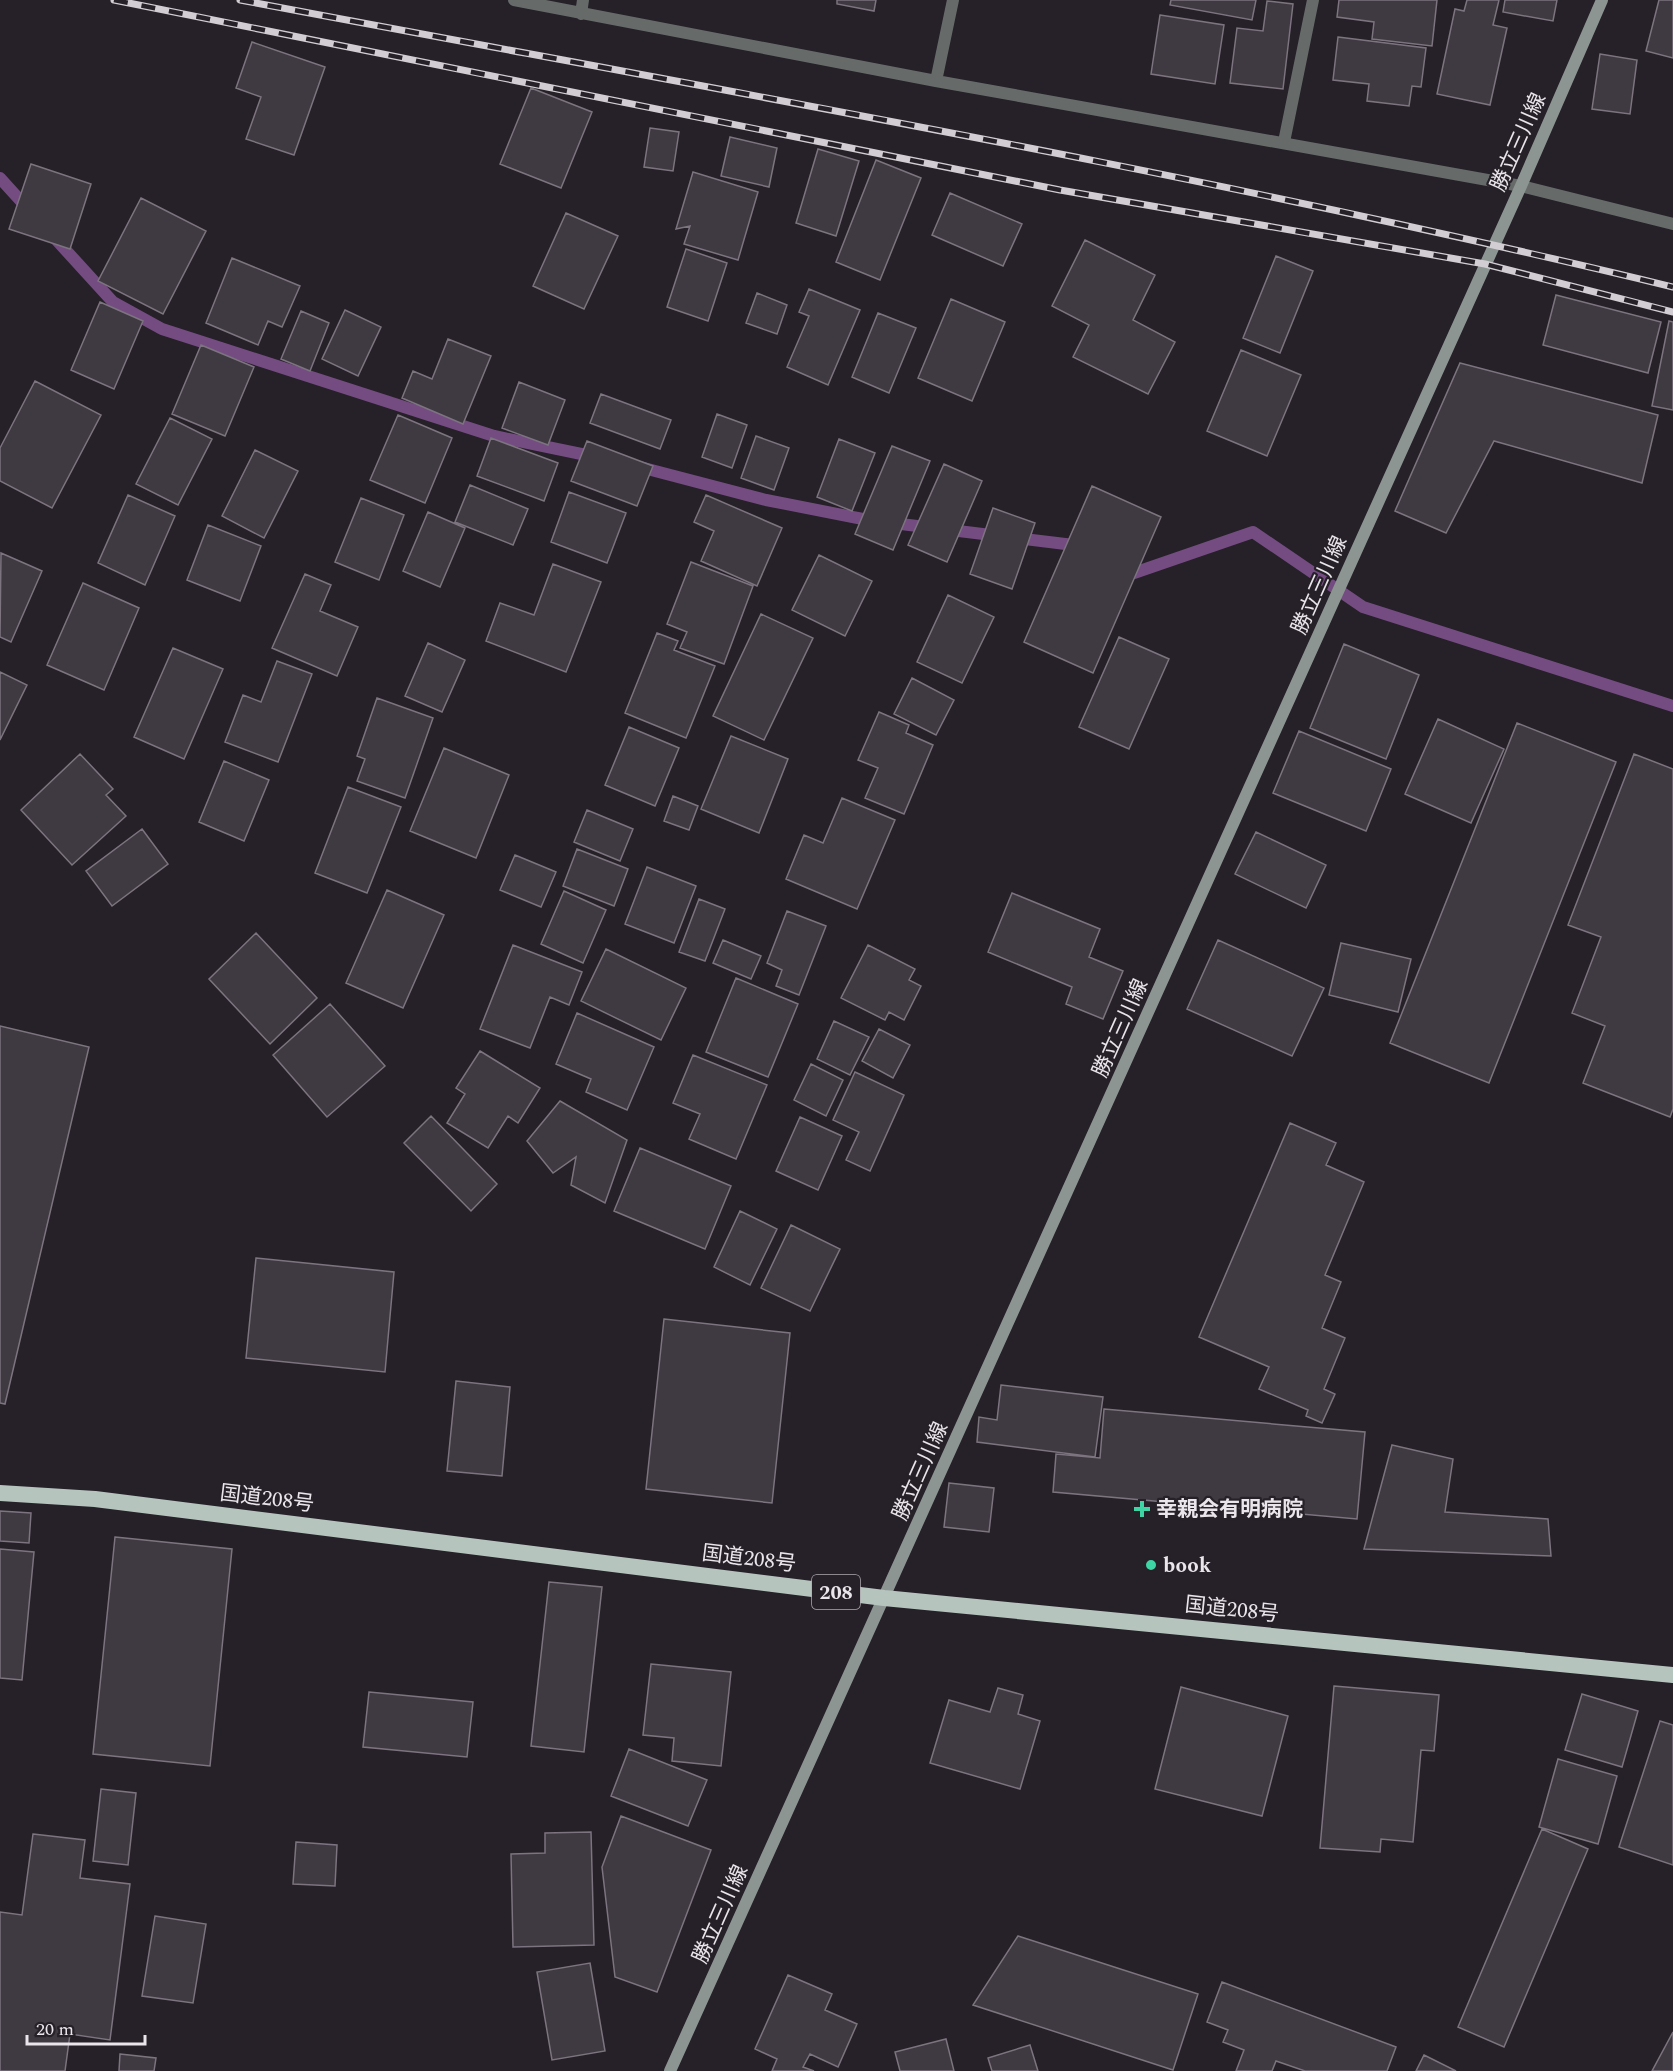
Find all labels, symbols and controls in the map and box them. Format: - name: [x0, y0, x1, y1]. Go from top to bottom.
- street label: 勝立三川線: [1483, 88, 1555, 197]
- street label: 勝立三川線: [1284, 531, 1356, 640]
- street label: 勝立三川線: [1085, 974, 1157, 1083]
- street label: 勝立三川線: [885, 1417, 957, 1526]
- street label: 国道208号: [218, 1477, 316, 1521]
- place label: 幸親会有明病院: [1156, 1494, 1303, 1526]
- marker: 幸親会有明病院: [1133, 1500, 1151, 1518]
- street label: 国道208号: [700, 1537, 798, 1581]
- place label: book: [1163, 1550, 1212, 1582]
- marker: book: [1144, 1558, 1158, 1572]
- road number: 208: [812, 1575, 860, 1609]
- street label: 国道208号: [1183, 1589, 1281, 1631]
- street label: 勝立三川線: [685, 1860, 757, 1969]
- scale bar: [27, 2008, 146, 2046]
- text: 20 m: [36, 2016, 74, 2043]

